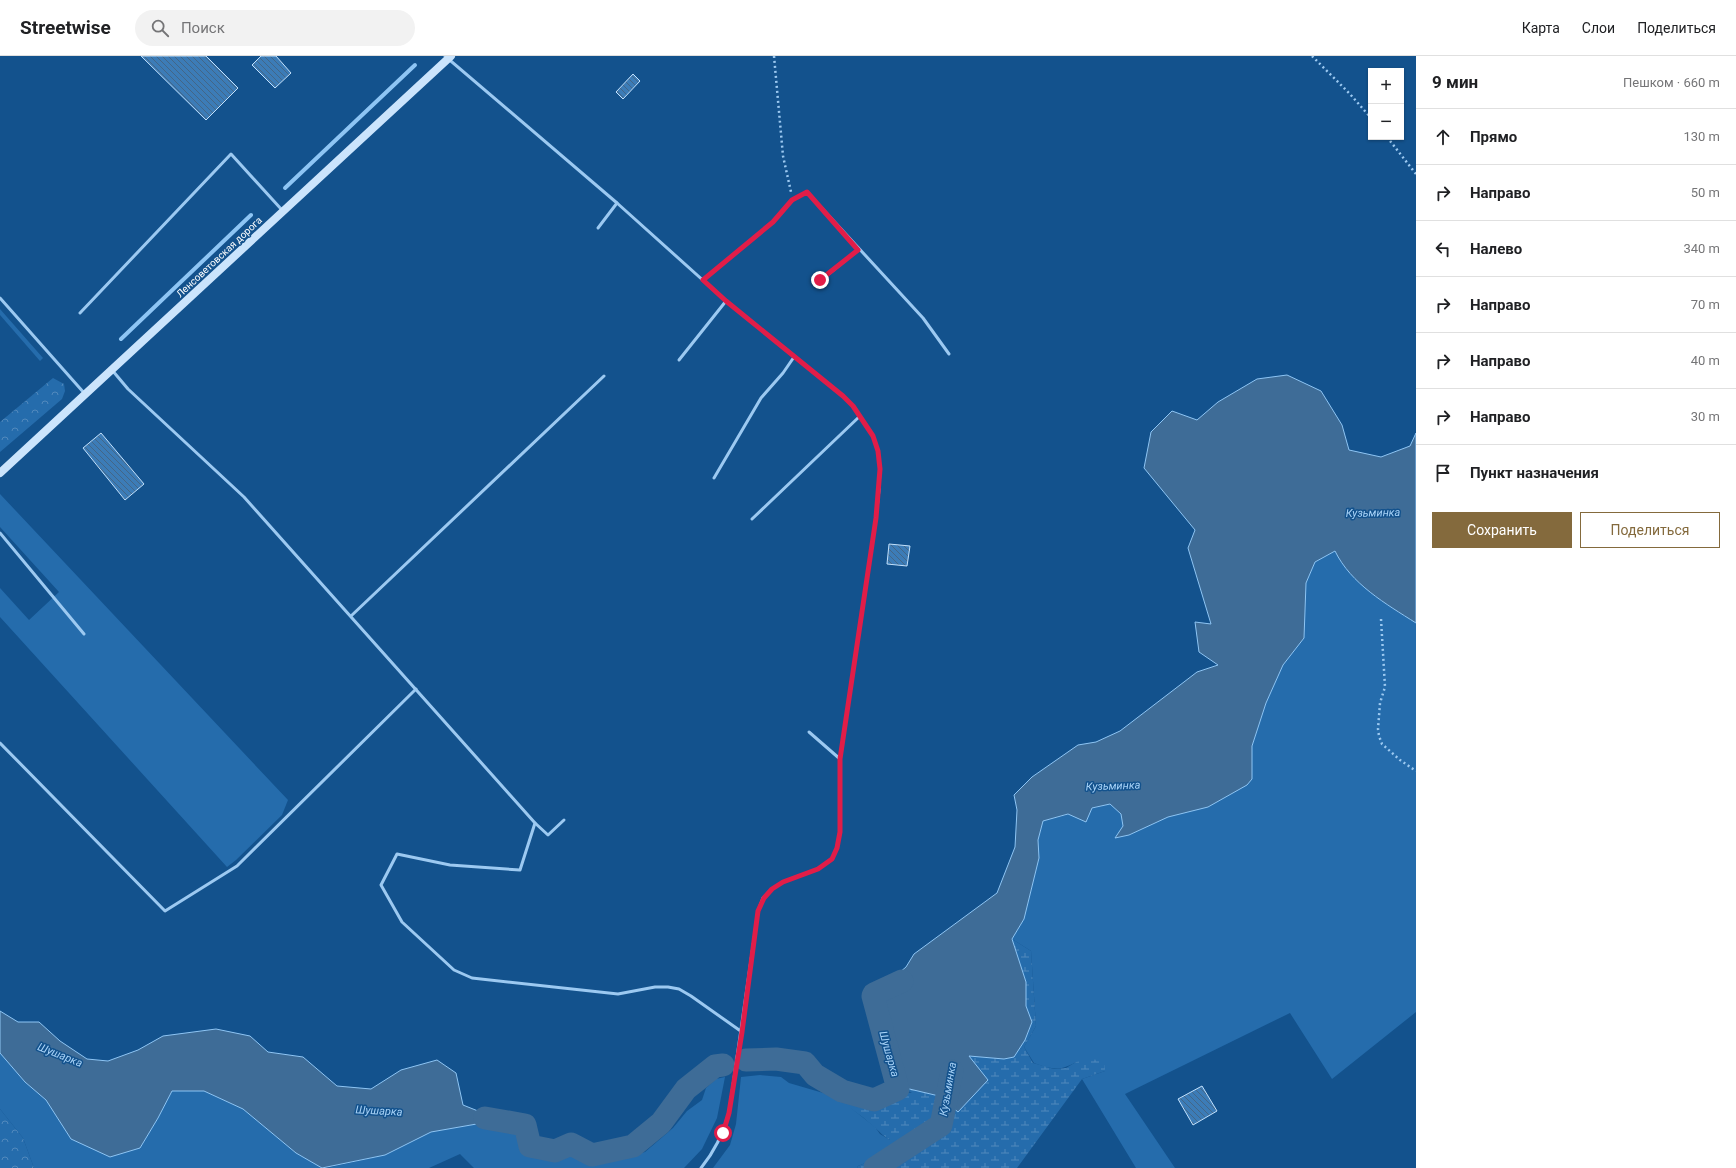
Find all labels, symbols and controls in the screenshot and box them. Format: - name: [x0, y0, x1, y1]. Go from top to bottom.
- search box: [135, 10, 415, 46]
- text: Streetwise: [20, 16, 111, 39]
- icon: search: [149, 17, 171, 39]
- text: Поиск: [181, 19, 225, 37]
- text: Карта: [1522, 20, 1560, 36]
- text: Слои: [1582, 20, 1615, 36]
- text: Поделиться: [1637, 20, 1716, 36]
- map controls: [1368, 68, 1404, 140]
- button: +: [1368, 68, 1404, 104]
- text: 9 мин: [1432, 72, 1478, 92]
- text: Пешком · 660 m: [1623, 75, 1720, 90]
- button: −: [1368, 104, 1404, 140]
- icon: ahead: [1432, 126, 1454, 148]
- text: Прямо: [1470, 128, 1517, 146]
- text: 130 m: [1683, 129, 1720, 144]
- icon: right: [1432, 182, 1454, 204]
- text: Направо: [1470, 184, 1531, 202]
- text: 50 m: [1691, 185, 1720, 200]
- street label: Ленсоветовская дорога: [174, 215, 264, 299]
- icon: left: [1432, 238, 1454, 260]
- text: Налево: [1470, 240, 1522, 258]
- text: 340 m: [1683, 241, 1720, 256]
- route end: [811, 271, 829, 289]
- icon: right: [1432, 294, 1454, 316]
- text: Направо: [1470, 296, 1531, 314]
- text: 70 m: [1691, 297, 1720, 312]
- icon: right: [1432, 350, 1454, 372]
- text: Направо: [1470, 352, 1531, 370]
- text: 40 m: [1691, 353, 1720, 368]
- icon: right: [1432, 406, 1454, 428]
- text: Направо: [1470, 408, 1531, 426]
- text: 30 m: [1691, 409, 1720, 424]
- icon: arrive: [1432, 462, 1454, 484]
- text: Пункт назначения: [1470, 464, 1599, 482]
- water label: Кузьминка: [1346, 506, 1401, 520]
- button: Сохранить: [1432, 512, 1572, 548]
- button: Поделиться: [1580, 512, 1720, 548]
- water label: Кузьминка: [1085, 779, 1141, 793]
- water label: Шушарка: [876, 1030, 902, 1079]
- water label: Шушарка: [36, 1040, 84, 1070]
- water label: Кузьминка: [937, 1061, 959, 1117]
- water label: Шушарка: [355, 1103, 403, 1119]
- route start: [714, 1124, 732, 1142]

